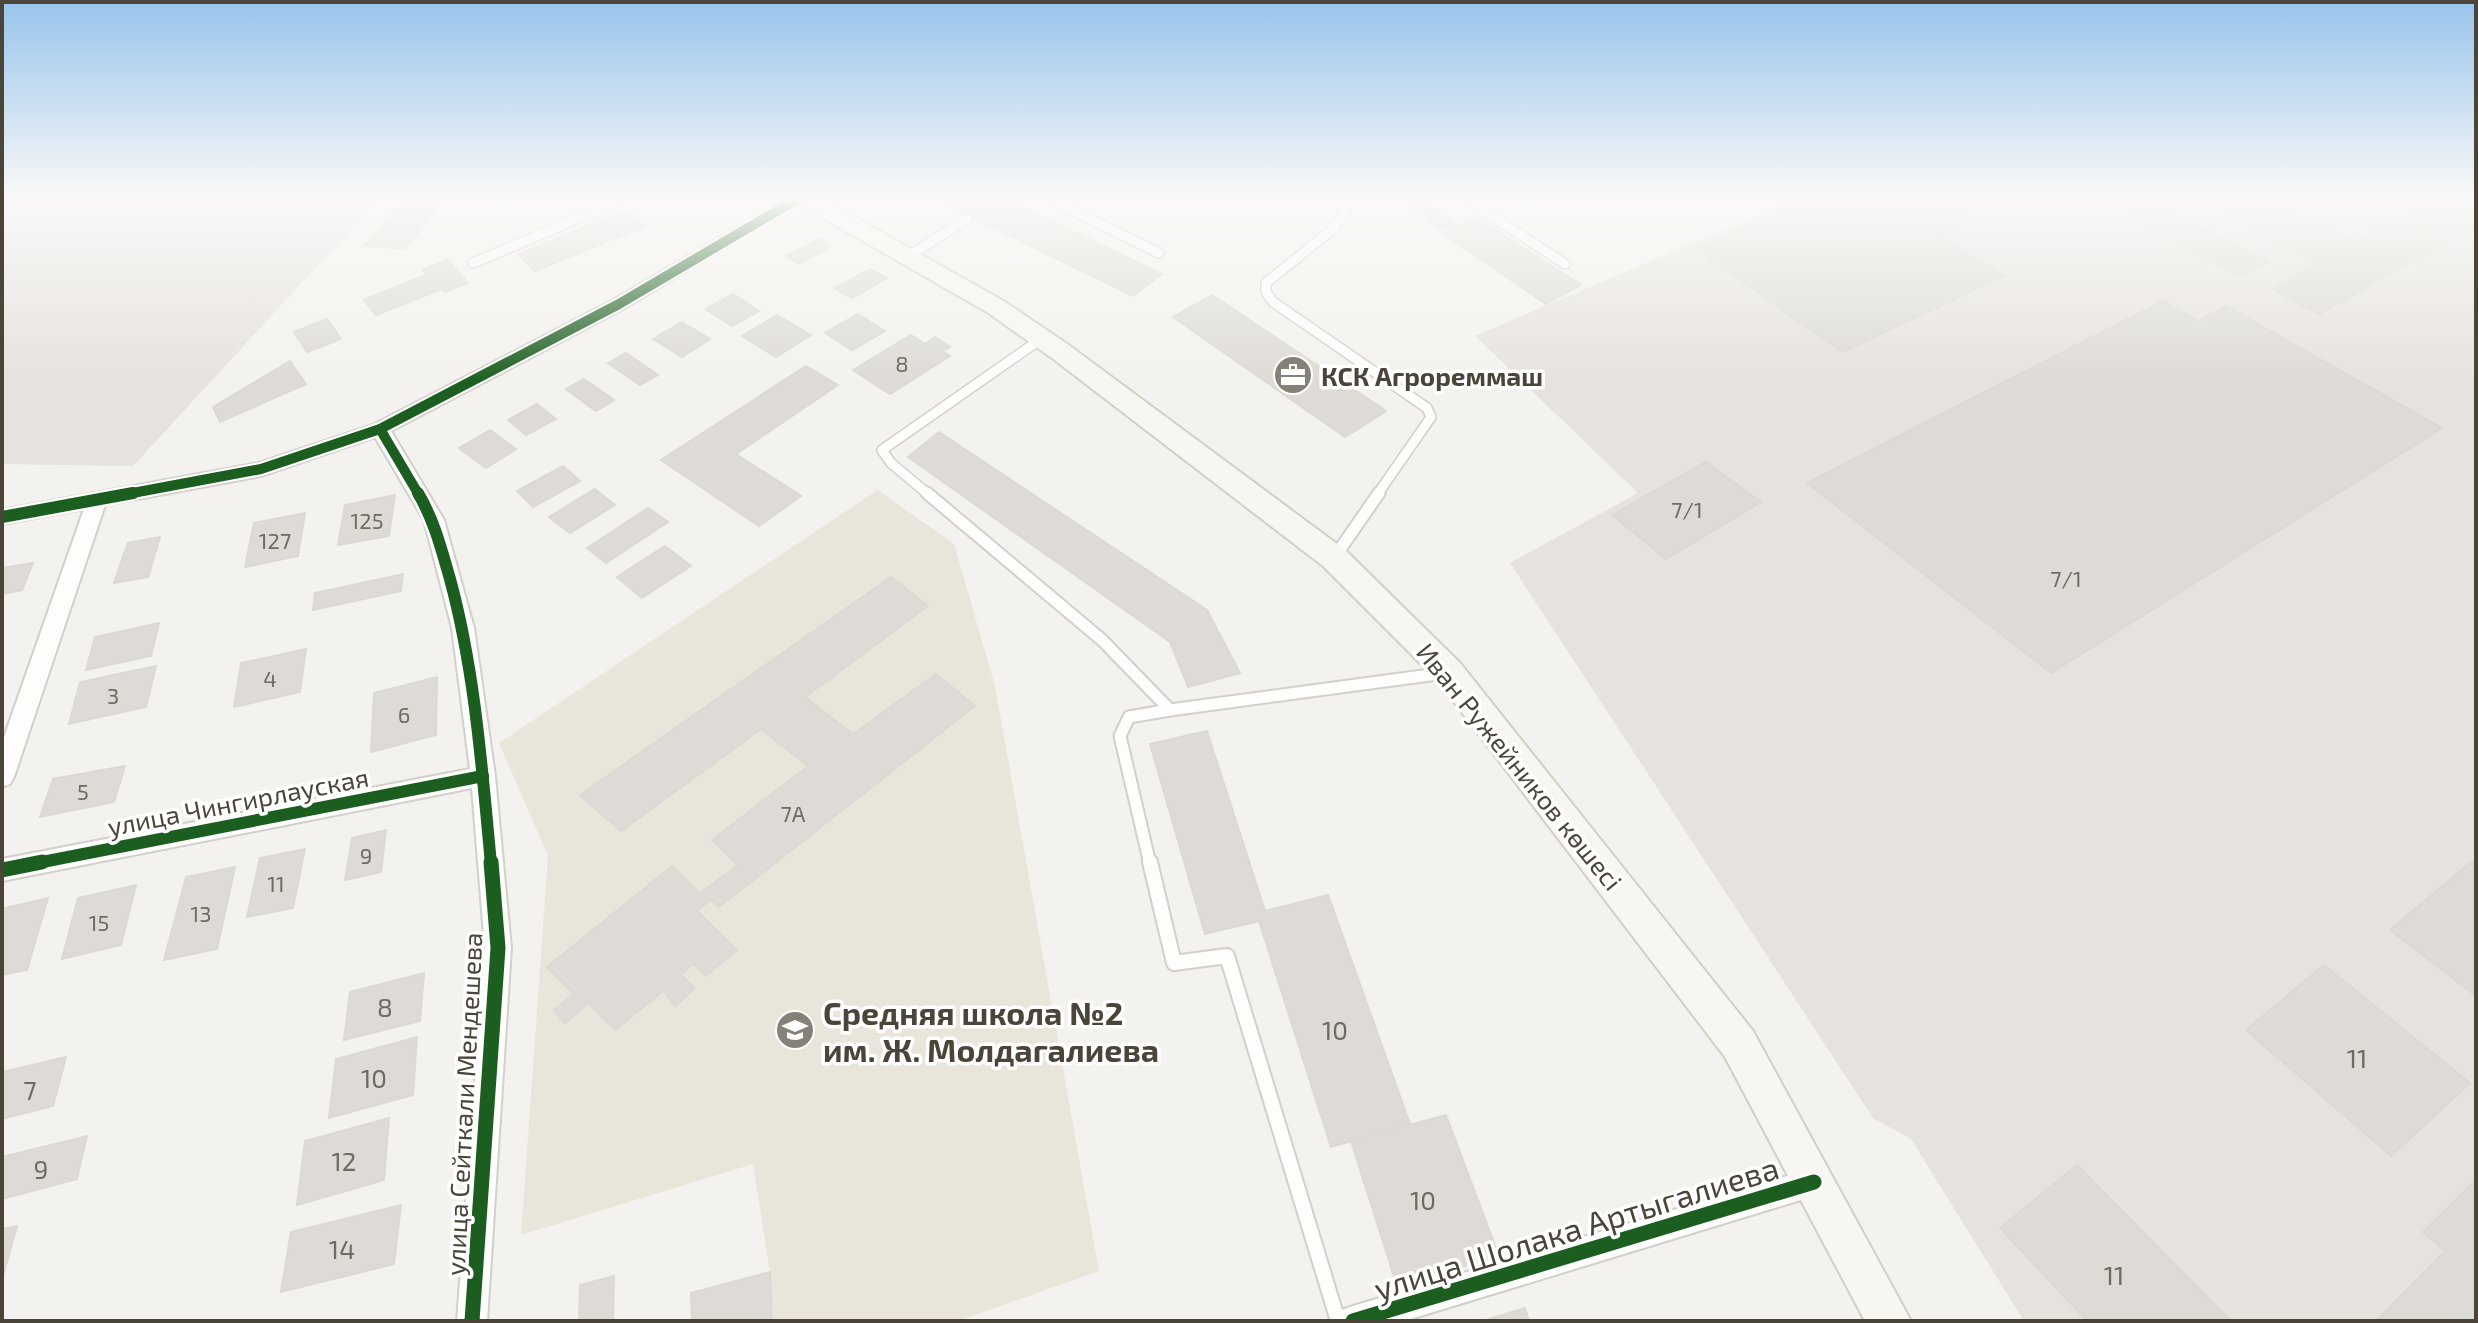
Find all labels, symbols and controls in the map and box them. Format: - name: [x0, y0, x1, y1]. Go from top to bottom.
- house number: 8: [895, 350, 909, 376]
- office icon: КСК Агрореммаш: [1272, 354, 1314, 396]
- place label: КСК Агрореммаш: [1321, 360, 1543, 391]
- house number: 7/1: [1671, 496, 1703, 522]
- house number: 125: [351, 507, 383, 533]
- house number: 127: [259, 527, 291, 553]
- house number: 7/1: [2050, 565, 2082, 591]
- street label: Иван Ружейников көшесі: [1410, 636, 1629, 896]
- house number: 4: [263, 665, 277, 691]
- house number: 3: [107, 682, 119, 708]
- house number: 6: [398, 701, 410, 727]
- street label: улица Чингирлауская: [105, 760, 371, 843]
- house number: 5: [77, 778, 89, 804]
- house number: 7А: [781, 800, 806, 826]
- house number: 9: [360, 842, 372, 868]
- house number: 11: [267, 870, 285, 896]
- house number: 13: [191, 900, 212, 926]
- house number: 15: [89, 909, 109, 935]
- street label: улица Сейткали Мендешева: [439, 931, 488, 1277]
- house number: 8: [377, 991, 393, 1022]
- place label: Средняя школа №2 им. Ж. Молдагалиева: [823, 993, 1159, 1068]
- school or university icon: Средняя школа №2 им. Ж. Молдагалиева: [774, 1009, 816, 1051]
- house number: 10: [1322, 1014, 1348, 1045]
- house number: 11: [2347, 1042, 2367, 1073]
- house number: 10: [361, 1062, 387, 1093]
- house number: 7: [23, 1074, 37, 1105]
- house number: 12: [332, 1145, 356, 1176]
- street label: улица Шолака Артыгалиева: [1369, 1147, 1783, 1308]
- house number: 9: [34, 1153, 48, 1184]
- house number: 10: [1410, 1184, 1436, 1215]
- house number: 14: [329, 1233, 355, 1264]
- house number: 11: [2104, 1259, 2124, 1290]

